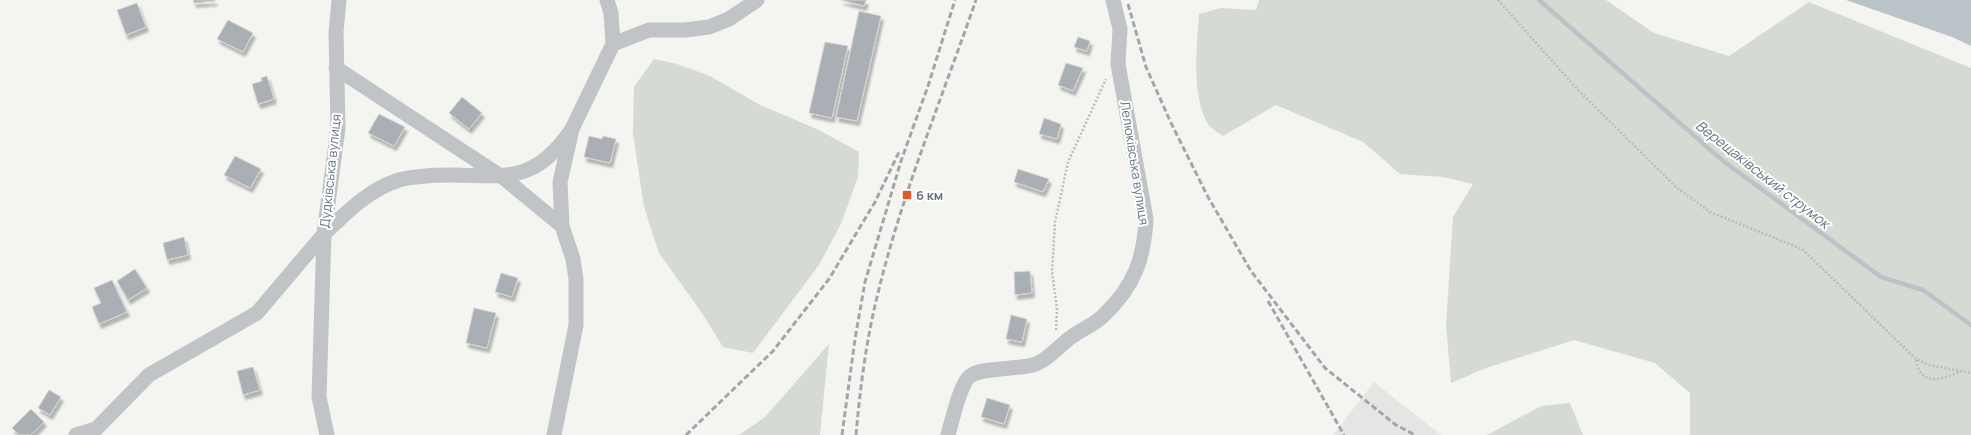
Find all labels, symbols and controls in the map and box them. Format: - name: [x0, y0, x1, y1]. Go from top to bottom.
- street label: Лелюківська вулиця: [1116, 100, 1154, 226]
- street label: Дудківська вулиця: [315, 113, 345, 229]
- water label: Верещаківський струмок: [1692, 116, 1836, 234]
- place label: 6 км: [916, 186, 943, 204]
- marker: 6 км: [901, 189, 913, 201]

